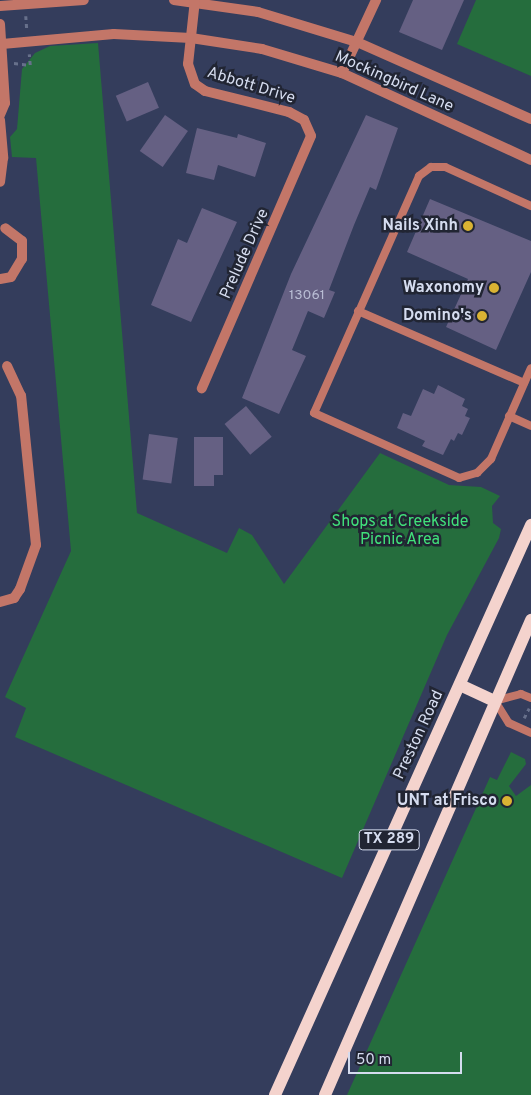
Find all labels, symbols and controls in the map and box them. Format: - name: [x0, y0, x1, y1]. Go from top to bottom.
- street label: Mockingbird Lane: [332, 47, 456, 117]
- street label: Abbott Drive: [204, 63, 298, 109]
- street label: Prelude Drive: [217, 206, 273, 302]
- place label: Nails Xinh: [382, 216, 458, 236]
- marker: Nails Xinh: [462, 220, 474, 232]
- place label: Waxonomy: [403, 278, 484, 298]
- marker: Waxonomy: [488, 282, 500, 294]
- house number: 13061: [289, 288, 325, 304]
- place label: Domino's: [403, 306, 472, 326]
- marker: Domino's: [476, 310, 488, 322]
- park label: Shops at Creekside Picnic Area: [332, 512, 468, 550]
- street label: Preston Road: [390, 687, 448, 783]
- place label: UNT at Frisco: [397, 791, 497, 811]
- marker: UNT at Frisco: [501, 795, 513, 807]
- road number: TX 289: [358, 828, 420, 852]
- scale bar: [351, 1042, 465, 1074]
- text: 50 m: [356, 1051, 391, 1070]

